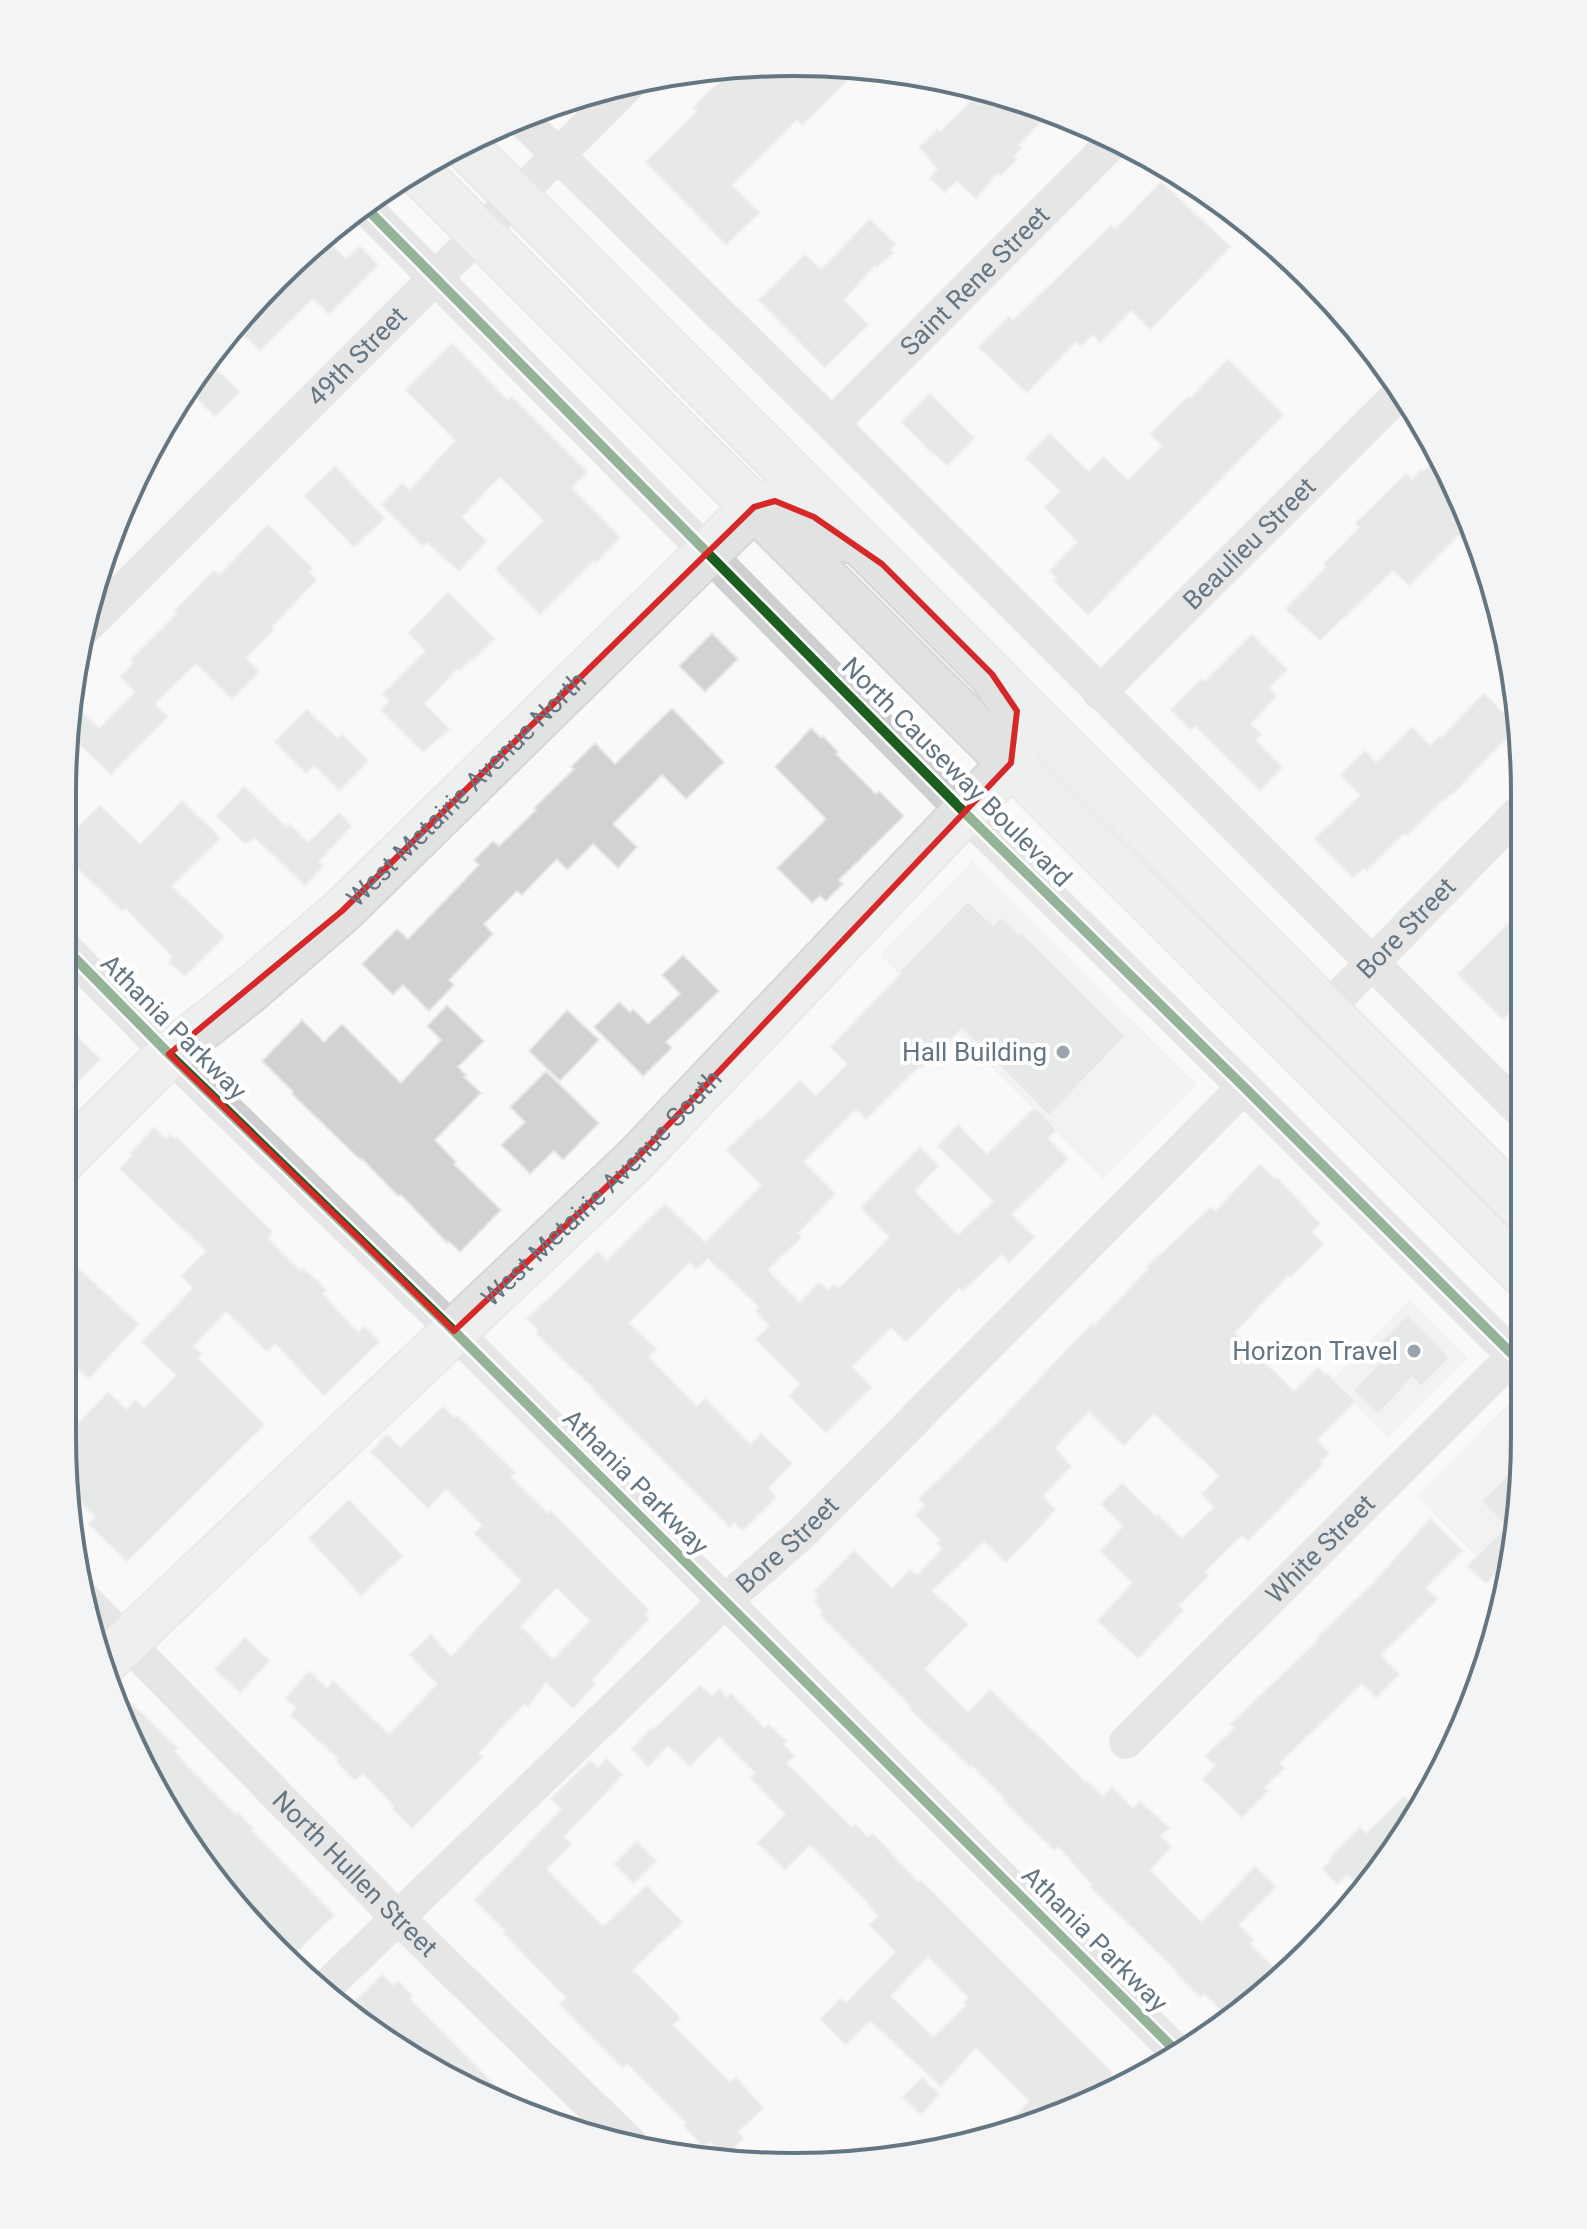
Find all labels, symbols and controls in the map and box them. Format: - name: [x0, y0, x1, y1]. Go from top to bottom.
- street label: Saint Rene Street: [894, 200, 1055, 362]
- street label: 49th Street: [301, 300, 413, 412]
- street label: Beaulieu Street: [1177, 471, 1322, 616]
- street label: North Causeway Boulevard: [836, 651, 1078, 893]
- street label: West Metairie Avenue North: [341, 665, 592, 913]
- street label: Bore Street: [1350, 871, 1462, 984]
- street label: Athania Parkway: [95, 948, 253, 1106]
- place label: Hall Building: [902, 1037, 1047, 1067]
- marker: Hall Building: [1054, 1043, 1072, 1061]
- street label: West Metairie Avenue South: [475, 1063, 728, 1312]
- place label: Horizon Travel: [1232, 1336, 1398, 1366]
- marker: Horizon Travel: [1405, 1342, 1423, 1360]
- street label: Athania Parkway: [557, 1403, 715, 1561]
- street label: White Street: [1260, 1488, 1381, 1609]
- street label: Bore Street: [730, 1490, 845, 1599]
- street label: North Hullen Street: [267, 1785, 444, 1963]
- street label: Athania Parkway: [1016, 1860, 1174, 2018]

